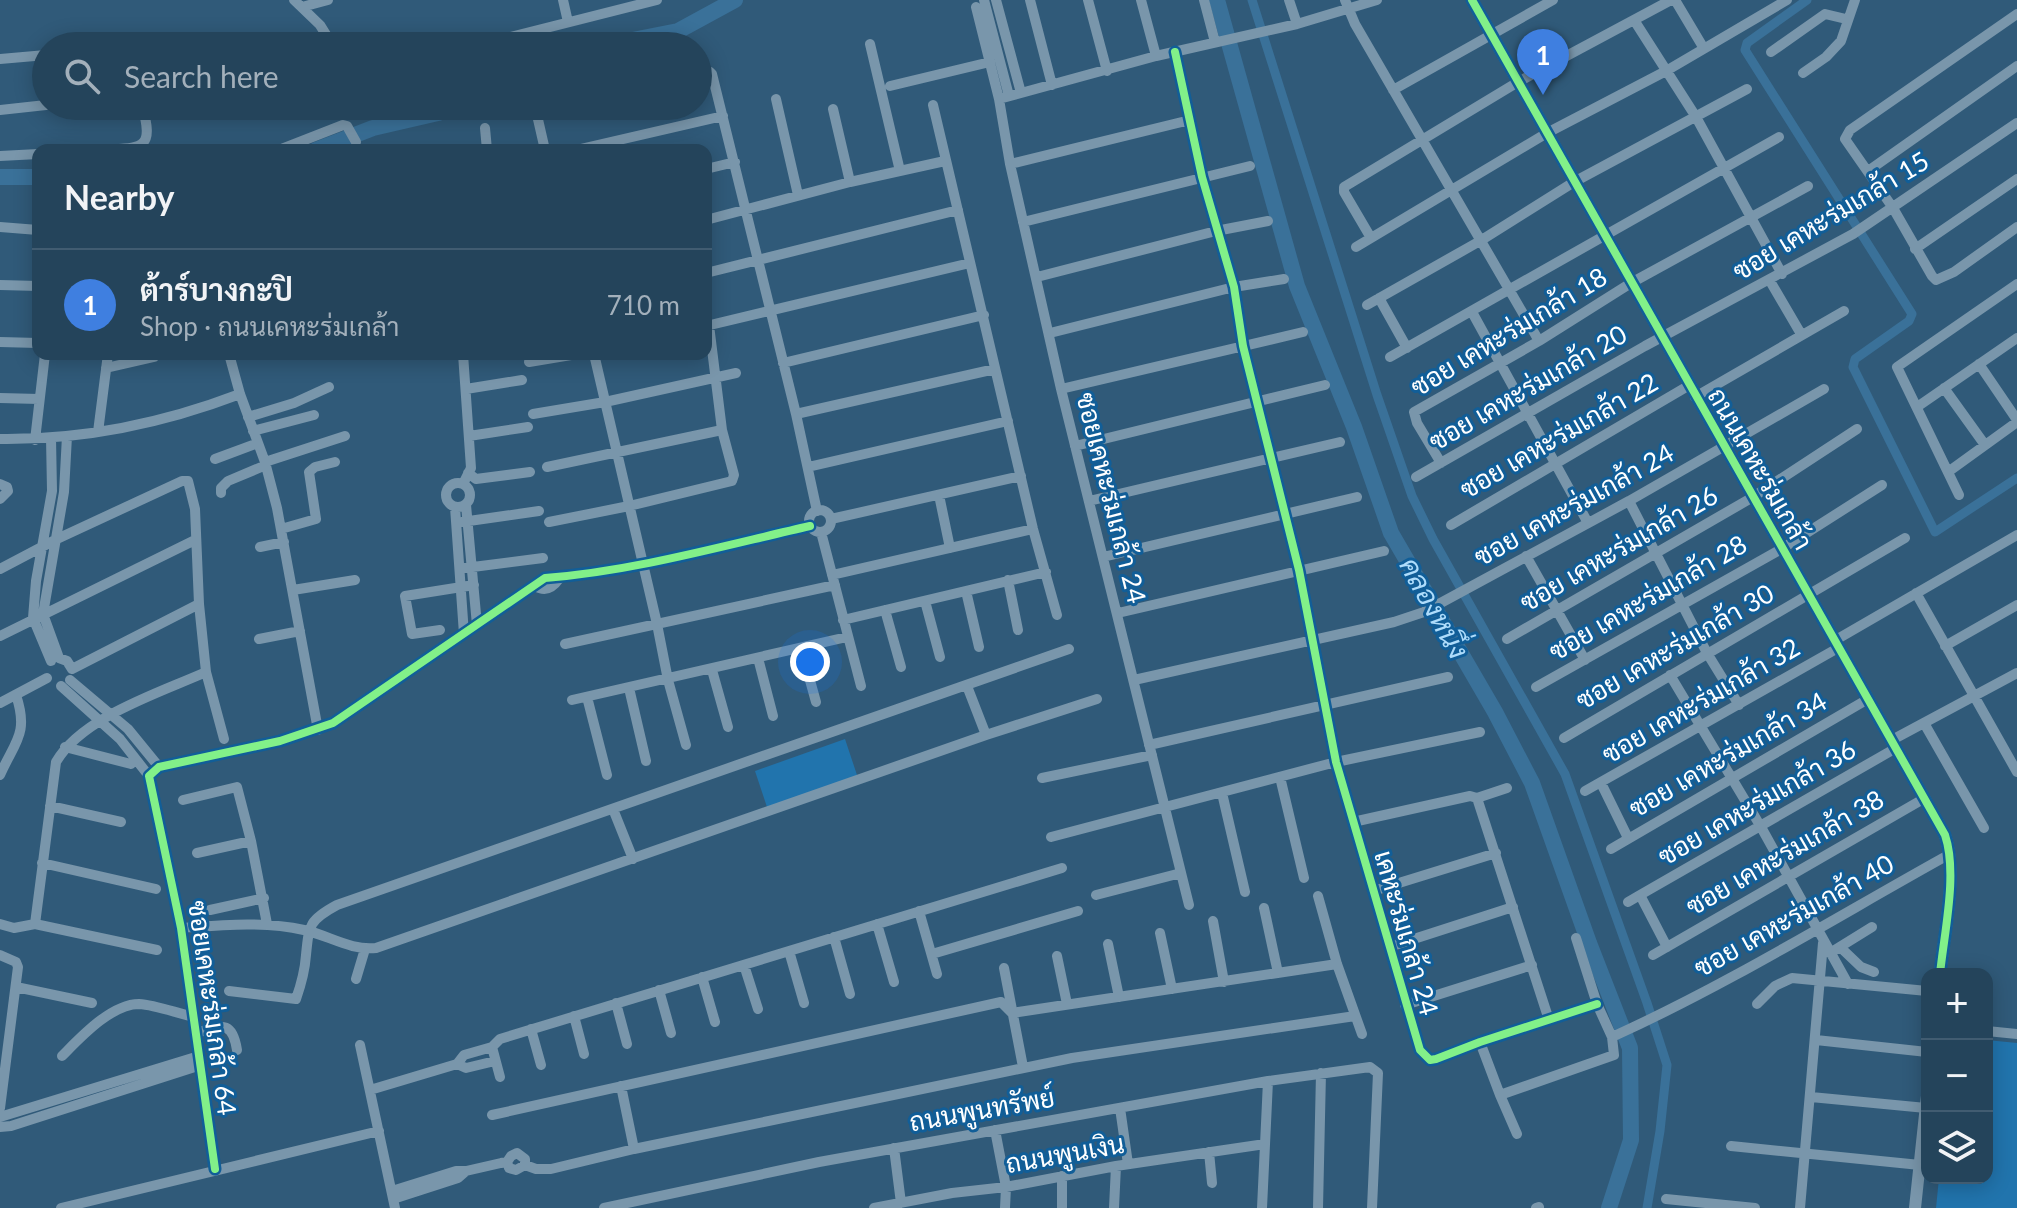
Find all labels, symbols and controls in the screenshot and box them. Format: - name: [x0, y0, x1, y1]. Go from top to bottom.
- pin: 1: [1517, 29, 1569, 95]
- search box: [32, 32, 712, 120]
- icon: search: [60, 54, 104, 98]
- text: Search here: [124, 58, 279, 94]
- street label: ซอย เคหะร่มเกล้า 15: [1727, 144, 1934, 286]
- text: Nearby: [64, 176, 175, 217]
- street label: ซอย เคหะร่มเกล้า 18: [1405, 260, 1612, 402]
- text: ต้าร์บางกะปิ: [140, 271, 293, 307]
- text: 1: [82, 289, 98, 321]
- text: 710 m: [607, 289, 680, 321]
- text: Shop · ถนนเคหะร่มเกล้า: [140, 310, 399, 342]
- street label: ซอย เคหะร่มเกล้า 20: [1423, 318, 1632, 457]
- street label: ซอย เคหะร่มเกล้า 22: [1454, 366, 1663, 505]
- street label: ถนนเคหะร่มเกล้า: [1702, 382, 1820, 555]
- street label: ซอยเคหะร่มเกล้า 24: [1070, 389, 1154, 607]
- street label: ซอย เคหะร่มเกล้า 24: [1468, 436, 1679, 572]
- street label: ซอย เคหะร่มเกล้า 26: [1514, 479, 1723, 618]
- street label: ซอย เคหะร่มเกล้า 28: [1543, 528, 1752, 667]
- water label: คลองหนึ่ง: [1393, 548, 1482, 664]
- street label: ซอย เคหะร่มเกล้า 30: [1570, 577, 1779, 716]
- street label: ซอย เคหะร่มเกล้า 32: [1596, 631, 1805, 770]
- your location: [790, 642, 830, 682]
- street label: ซอย เคหะร่มเกล้า 34: [1623, 685, 1832, 824]
- street label: ซอย เคหะร่มเกล้า 36: [1652, 733, 1861, 872]
- street label: ซอย เคหะร่มเกล้า 38: [1680, 783, 1889, 922]
- street label: เคหะร่มเกล้า 24: [1368, 846, 1446, 1019]
- street label: ซอย เคหะร่มเกล้า 40: [1688, 847, 1899, 983]
- street label: ซอยเคหะร่มเกล้า 64: [182, 898, 244, 1117]
- map controls: [1921, 968, 1993, 1184]
- button: +: [1921, 968, 1993, 1040]
- button: −: [1921, 1040, 1993, 1112]
- street label: ถนนพูนทรัพย์: [907, 1081, 1057, 1140]
- button: layers: [1921, 1112, 1993, 1184]
- street label: ถนนพูนเงิน: [1003, 1127, 1127, 1182]

